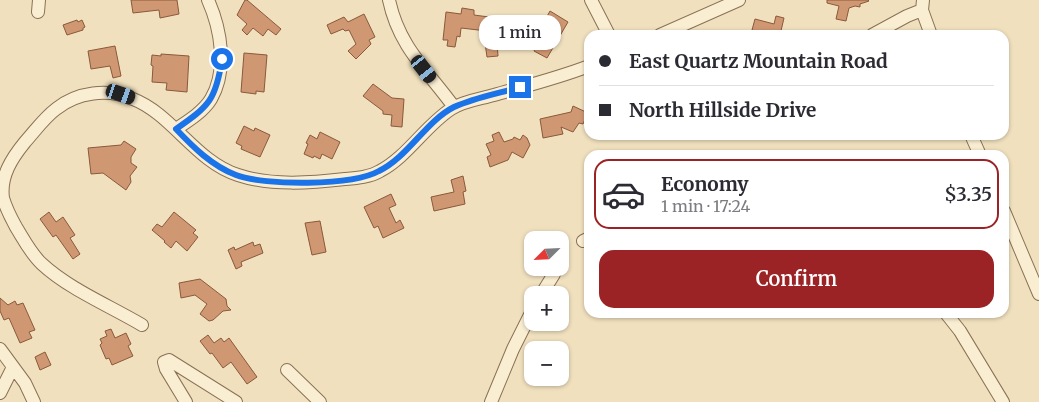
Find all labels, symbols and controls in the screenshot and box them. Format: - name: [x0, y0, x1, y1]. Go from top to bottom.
- callout: 1 min: [479, 14, 561, 49]
- text: 1 min: [498, 22, 542, 42]
- route start: [211, 48, 233, 70]
- text: East Quartz Mountain Road: [629, 49, 888, 73]
- car: [408, 53, 439, 85]
- route end: [509, 76, 531, 98]
- car: [104, 82, 137, 106]
- text: North Hillside Drive: [629, 98, 816, 122]
- icon: car: [601, 172, 646, 217]
- text: Economy: [661, 172, 749, 196]
- text: $3.35: [944, 182, 992, 206]
- text: 1 min · 17:24: [661, 196, 750, 216]
- north arrow: [524, 231, 569, 276]
- map controls: [524, 231, 569, 386]
- button: Confirm: [599, 250, 994, 308]
- button: +: [524, 286, 569, 331]
- button: −: [524, 341, 569, 386]

